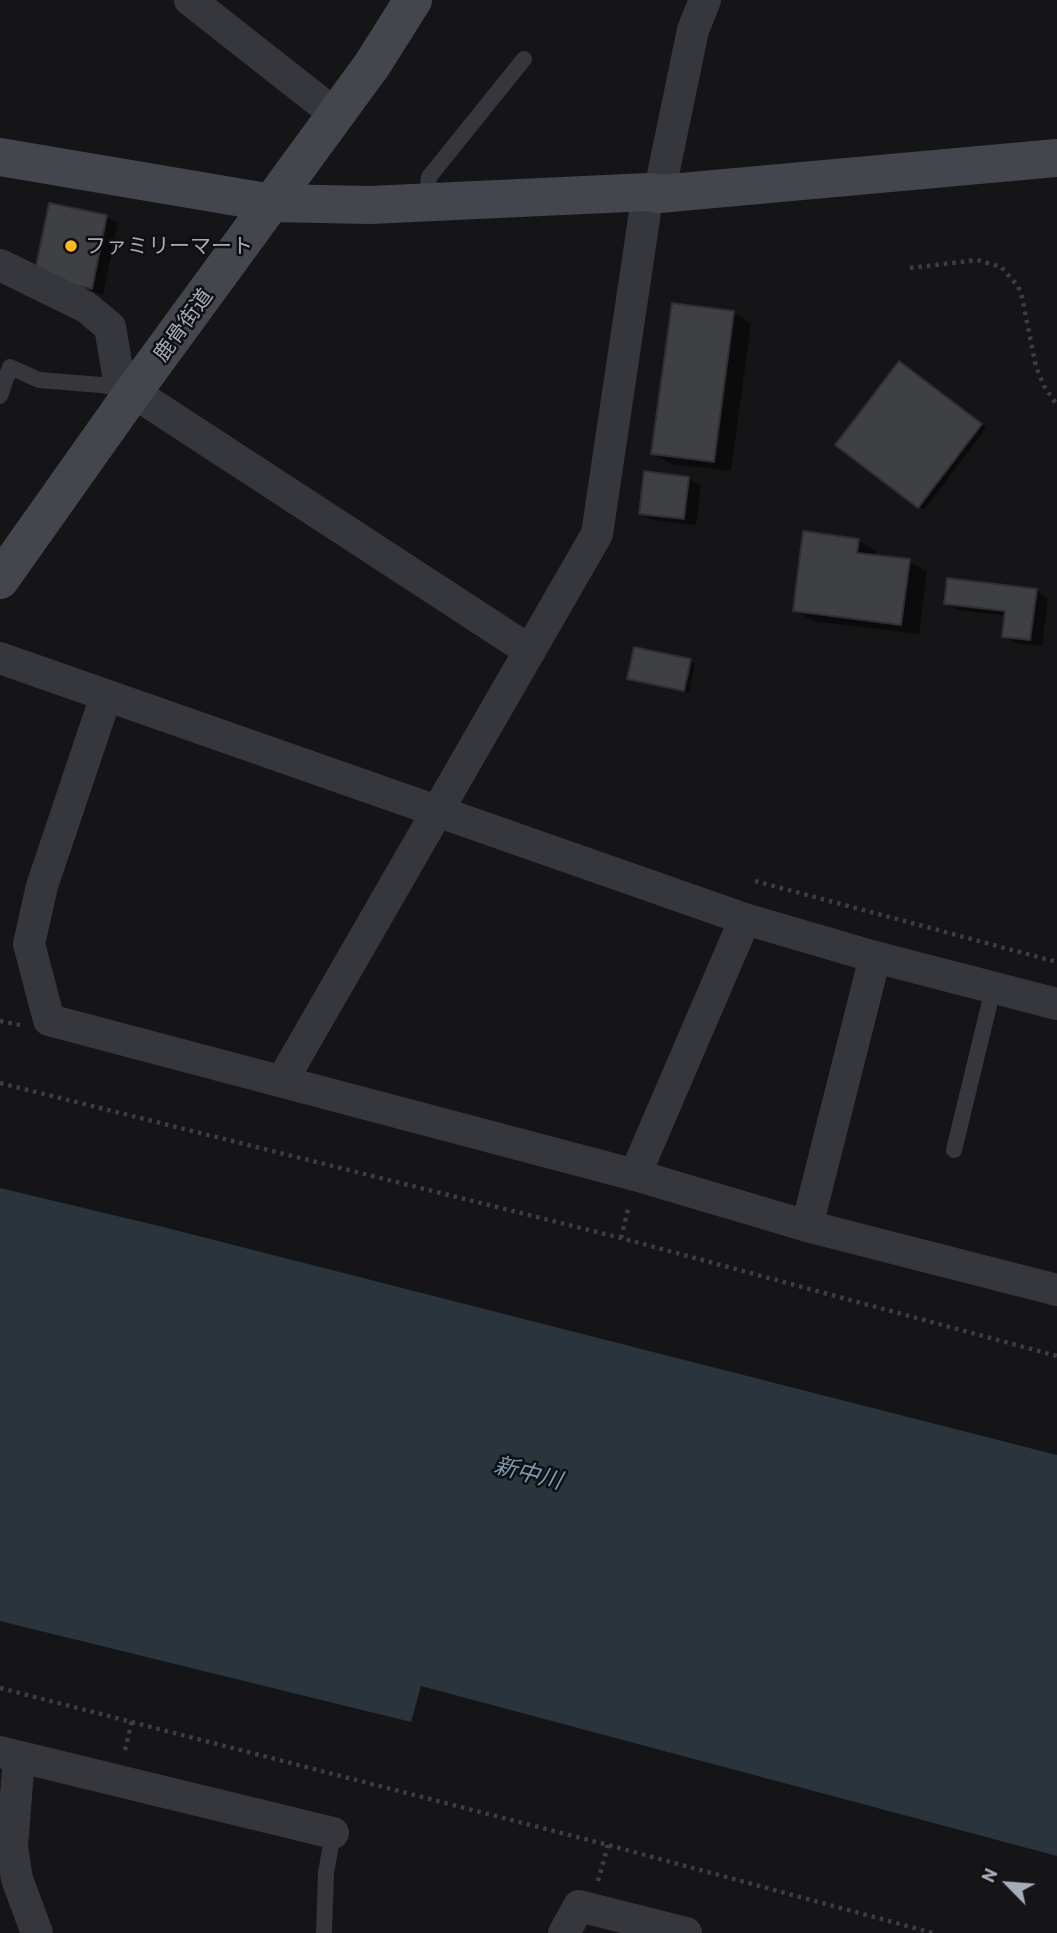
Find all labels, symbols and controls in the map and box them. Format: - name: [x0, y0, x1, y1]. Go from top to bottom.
- place label: ファミリーマート: [85, 233, 253, 259]
- marker: ファミリーマート: [63, 238, 79, 254]
- street label: 鹿骨街道: [148, 284, 218, 366]
- water label: 新中川: [491, 1451, 565, 1495]
- north arrow: [973, 1849, 1043, 1919]
- text: N: [975, 1864, 1002, 1886]

